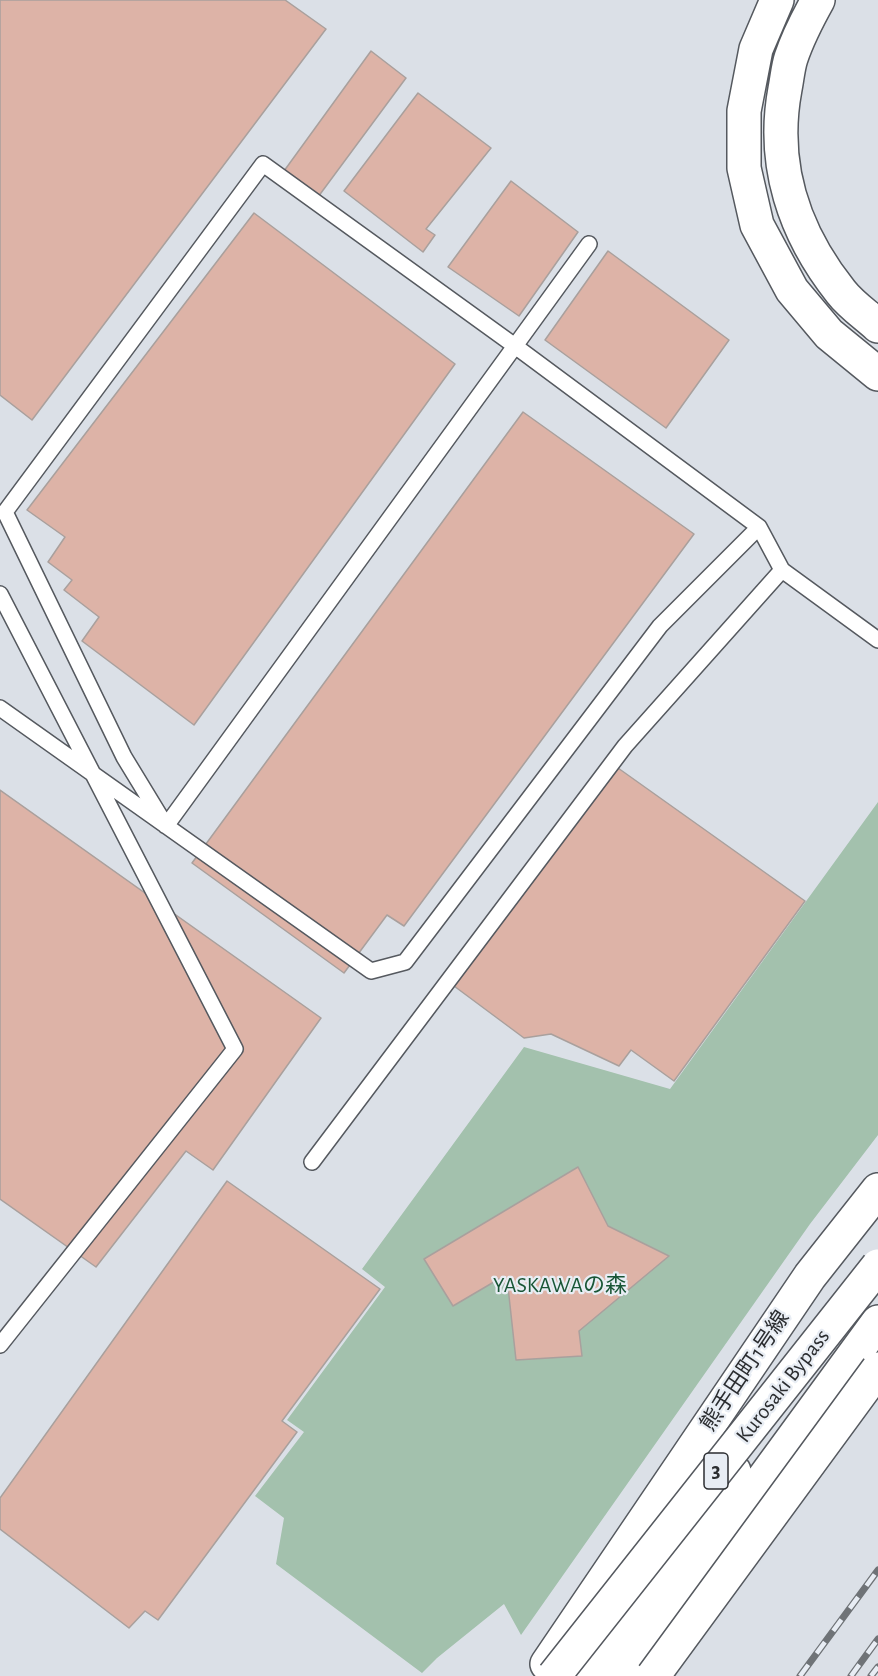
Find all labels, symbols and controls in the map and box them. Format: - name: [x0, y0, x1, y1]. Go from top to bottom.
- park label: YASKAWAの森: [493, 1272, 627, 1298]
- street label: 熊手田町1号線: [695, 1306, 795, 1436]
- street label: Kurosaki Bypass: [731, 1324, 835, 1448]
- road number: 3: [704, 1453, 728, 1489]

